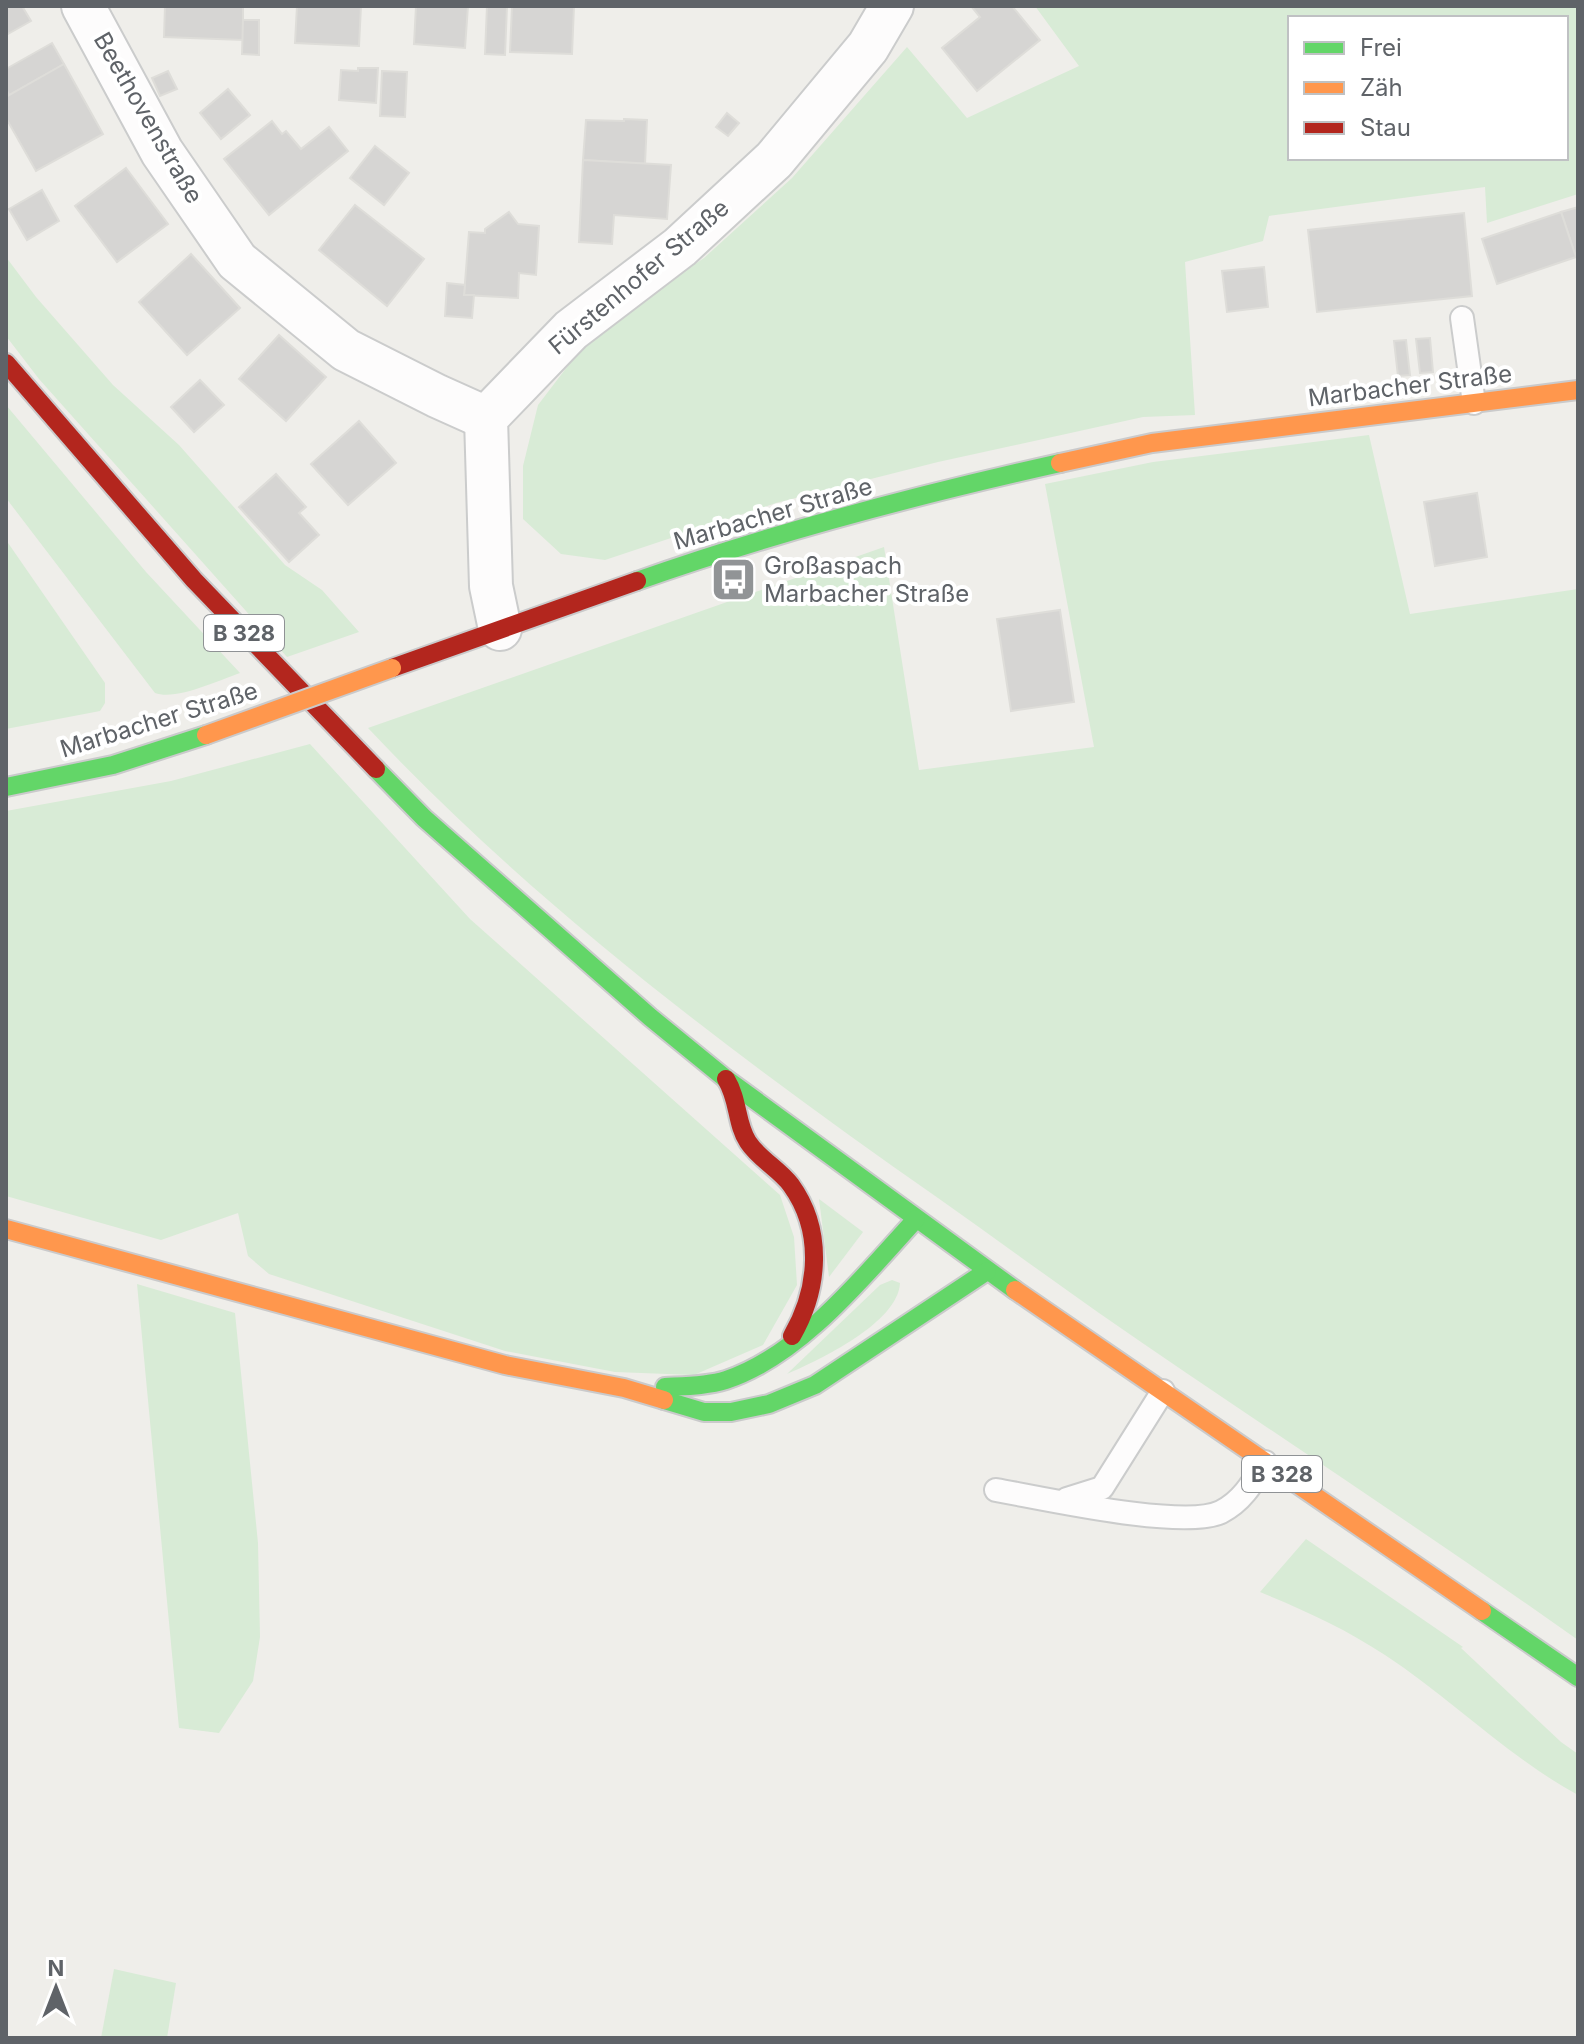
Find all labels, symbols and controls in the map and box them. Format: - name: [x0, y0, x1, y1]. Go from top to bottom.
- legend: [1288, 16, 1568, 160]
- street label: Beethovenstraße: [88, 27, 209, 208]
- text: Frei: [1360, 33, 1402, 62]
- text: Zäh: [1360, 73, 1403, 102]
- text: Stau: [1360, 113, 1411, 142]
- street label: Fürstenhofer Straße: [543, 193, 735, 360]
- street label: Marbacher Straße: [1306, 359, 1514, 412]
- street label: Marbacher Straße: [670, 471, 875, 556]
- place label: Großaspach Marbacher Straße: [764, 551, 969, 608]
- bus stop icon: Großaspach Marbacher Straße: [709, 556, 757, 604]
- road number: B 328: [204, 615, 284, 651]
- street label: Marbacher Straße: [56, 676, 261, 763]
- road number: B 328: [1242, 1456, 1322, 1492]
- north arrow: [16, 1948, 96, 2028]
- text: N: [48, 1955, 64, 1981]

